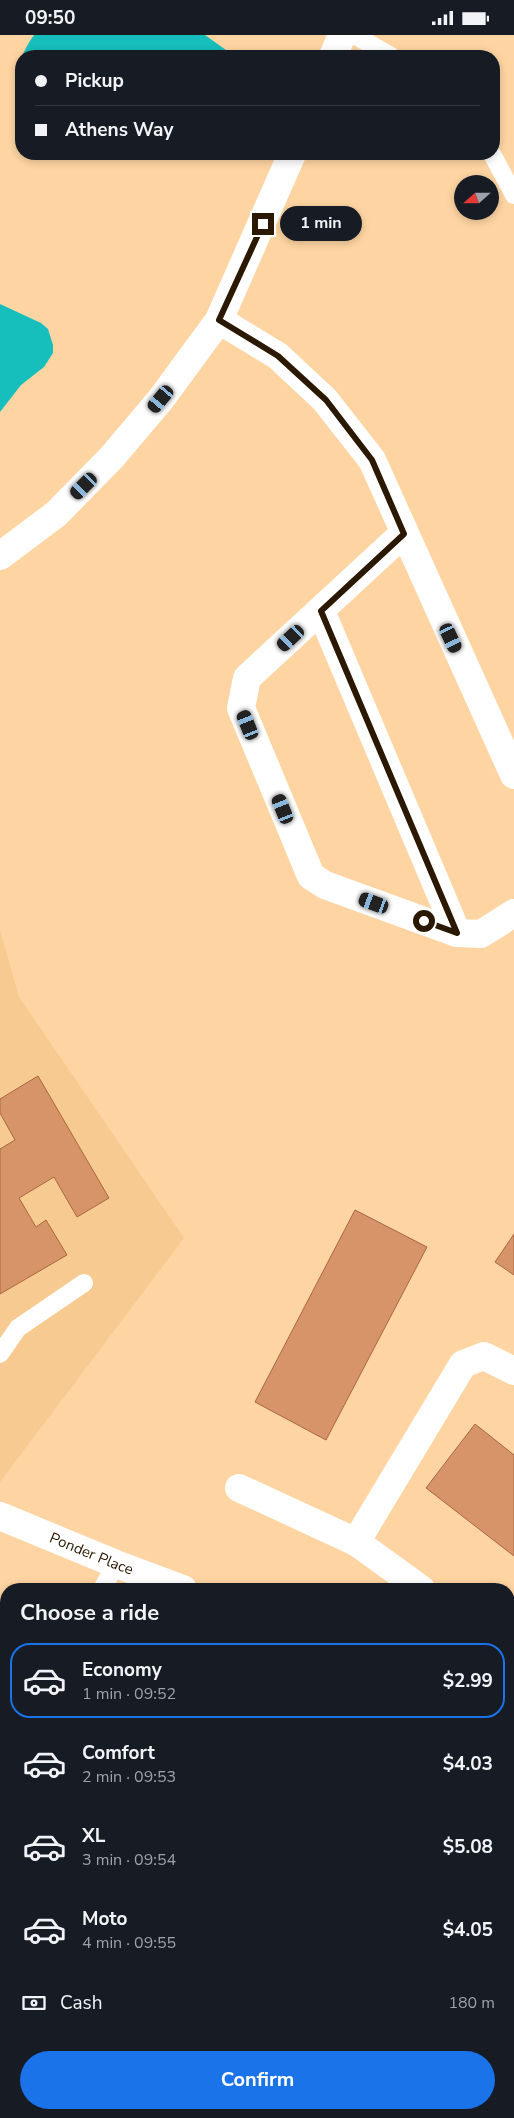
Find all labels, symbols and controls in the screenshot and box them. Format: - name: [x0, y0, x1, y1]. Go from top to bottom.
- text: 09:50: [25, 5, 75, 31]
- text: Pickup: [65, 68, 124, 94]
- text: Athens Way: [65, 117, 173, 143]
- north arrow: [454, 175, 499, 220]
- map controls: [454, 175, 499, 220]
- callout: 1 min: [280, 207, 363, 241]
- text: 1 min: [300, 212, 342, 234]
- route end: [252, 213, 274, 235]
- car: [145, 383, 176, 415]
- car: [68, 470, 99, 502]
- car: [437, 621, 464, 655]
- car: [274, 622, 307, 654]
- car: [235, 708, 260, 742]
- car: [270, 792, 295, 826]
- car: [357, 891, 390, 915]
- route start: [413, 910, 435, 932]
- street label: Ponder Place: [47, 1528, 136, 1580]
- text: Choose a ride: [20, 1598, 159, 1628]
- text: Economy: [82, 1657, 162, 1683]
- icon: car: [22, 1658, 67, 1703]
- text: $2.99: [443, 1668, 493, 1694]
- text: 1 min · 09:52: [82, 1683, 176, 1705]
- text: Comfort: [82, 1740, 155, 1766]
- icon: car: [22, 1741, 67, 1786]
- text: $4.03: [443, 1751, 493, 1777]
- text: 2 min · 09:53: [82, 1766, 176, 1788]
- text: XL: [82, 1823, 105, 1849]
- icon: car: [22, 1824, 67, 1869]
- text: $5.08: [443, 1834, 493, 1860]
- text: 3 min · 09:54: [82, 1849, 176, 1871]
- text: Moto: [82, 1906, 128, 1932]
- icon: car: [22, 1907, 67, 1952]
- text: $4.05: [443, 1917, 493, 1943]
- text: 4 min · 09:55: [82, 1932, 176, 1954]
- icon: cash: [20, 1989, 48, 2017]
- text: Cash: [60, 1990, 102, 2016]
- text: 180 m: [448, 1992, 495, 2014]
- button: Confirm: [20, 2051, 495, 2109]

